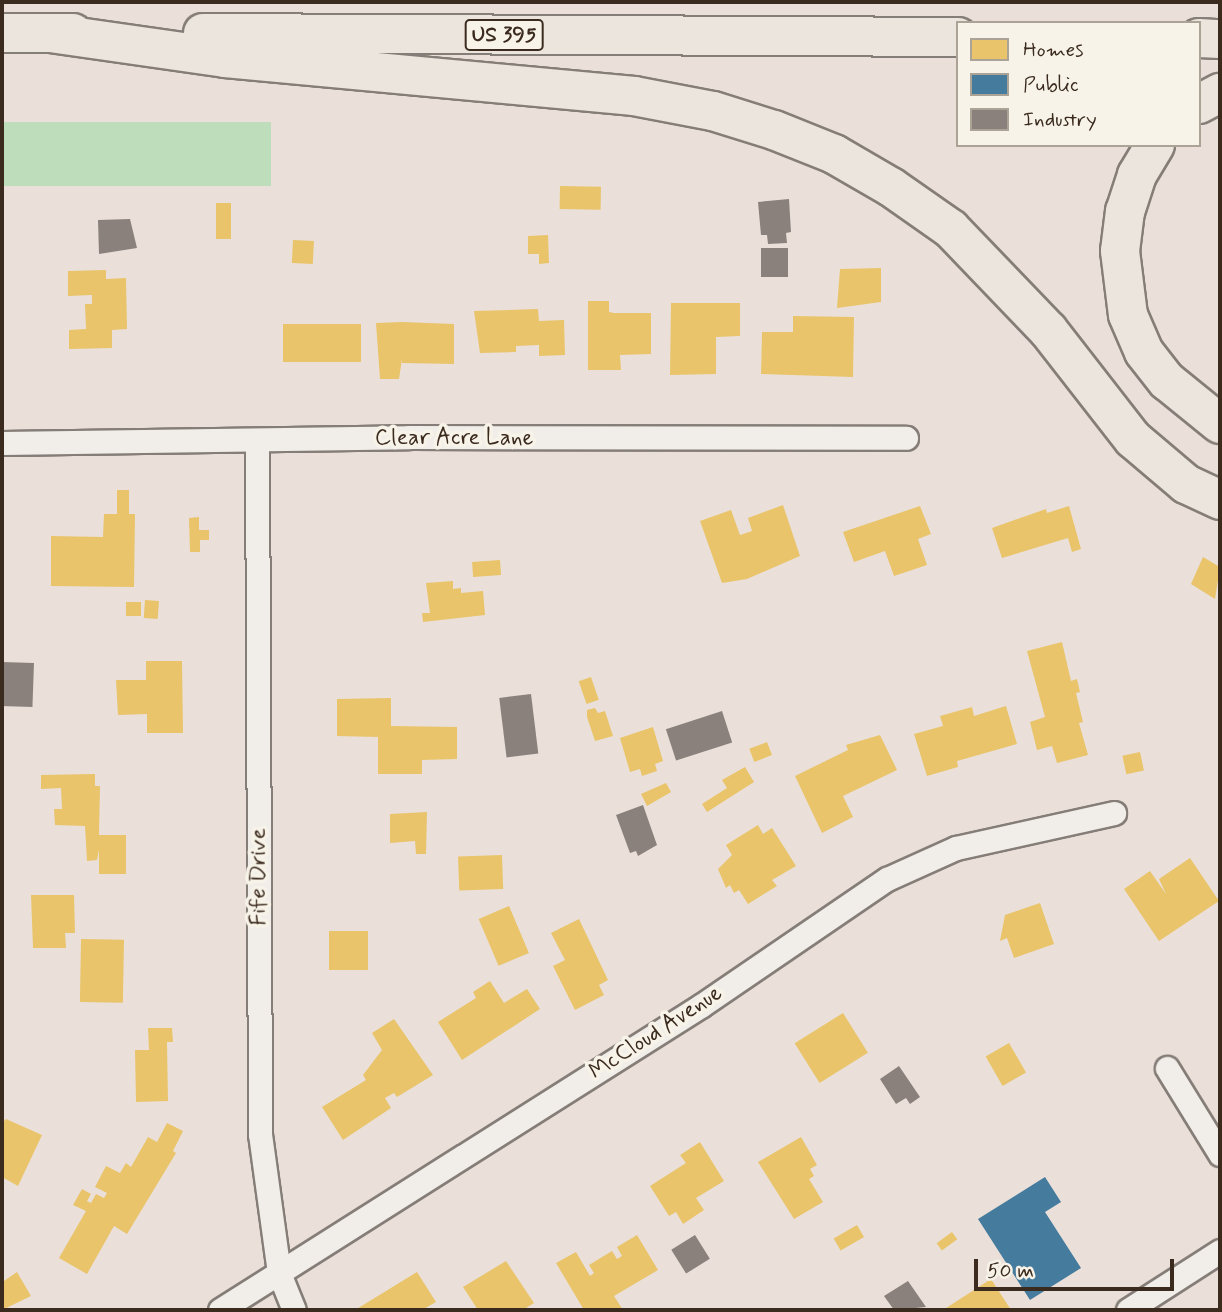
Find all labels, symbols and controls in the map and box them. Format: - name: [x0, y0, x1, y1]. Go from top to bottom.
- road number: US 395: [464, 18, 544, 52]
- legend: [956, 21, 1201, 147]
- text: Homes: [1023, 36, 1083, 64]
- text: Public: [1023, 71, 1079, 99]
- text: Industry: [1023, 106, 1097, 134]
- street label: Clear Acre Lane: [373, 424, 535, 452]
- street label: Fife Drive: [245, 830, 273, 924]
- street label: McCloud Avenue: [582, 978, 730, 1088]
- scale bar: [977, 1246, 1176, 1290]
- text: 50 m: [987, 1257, 1034, 1285]

